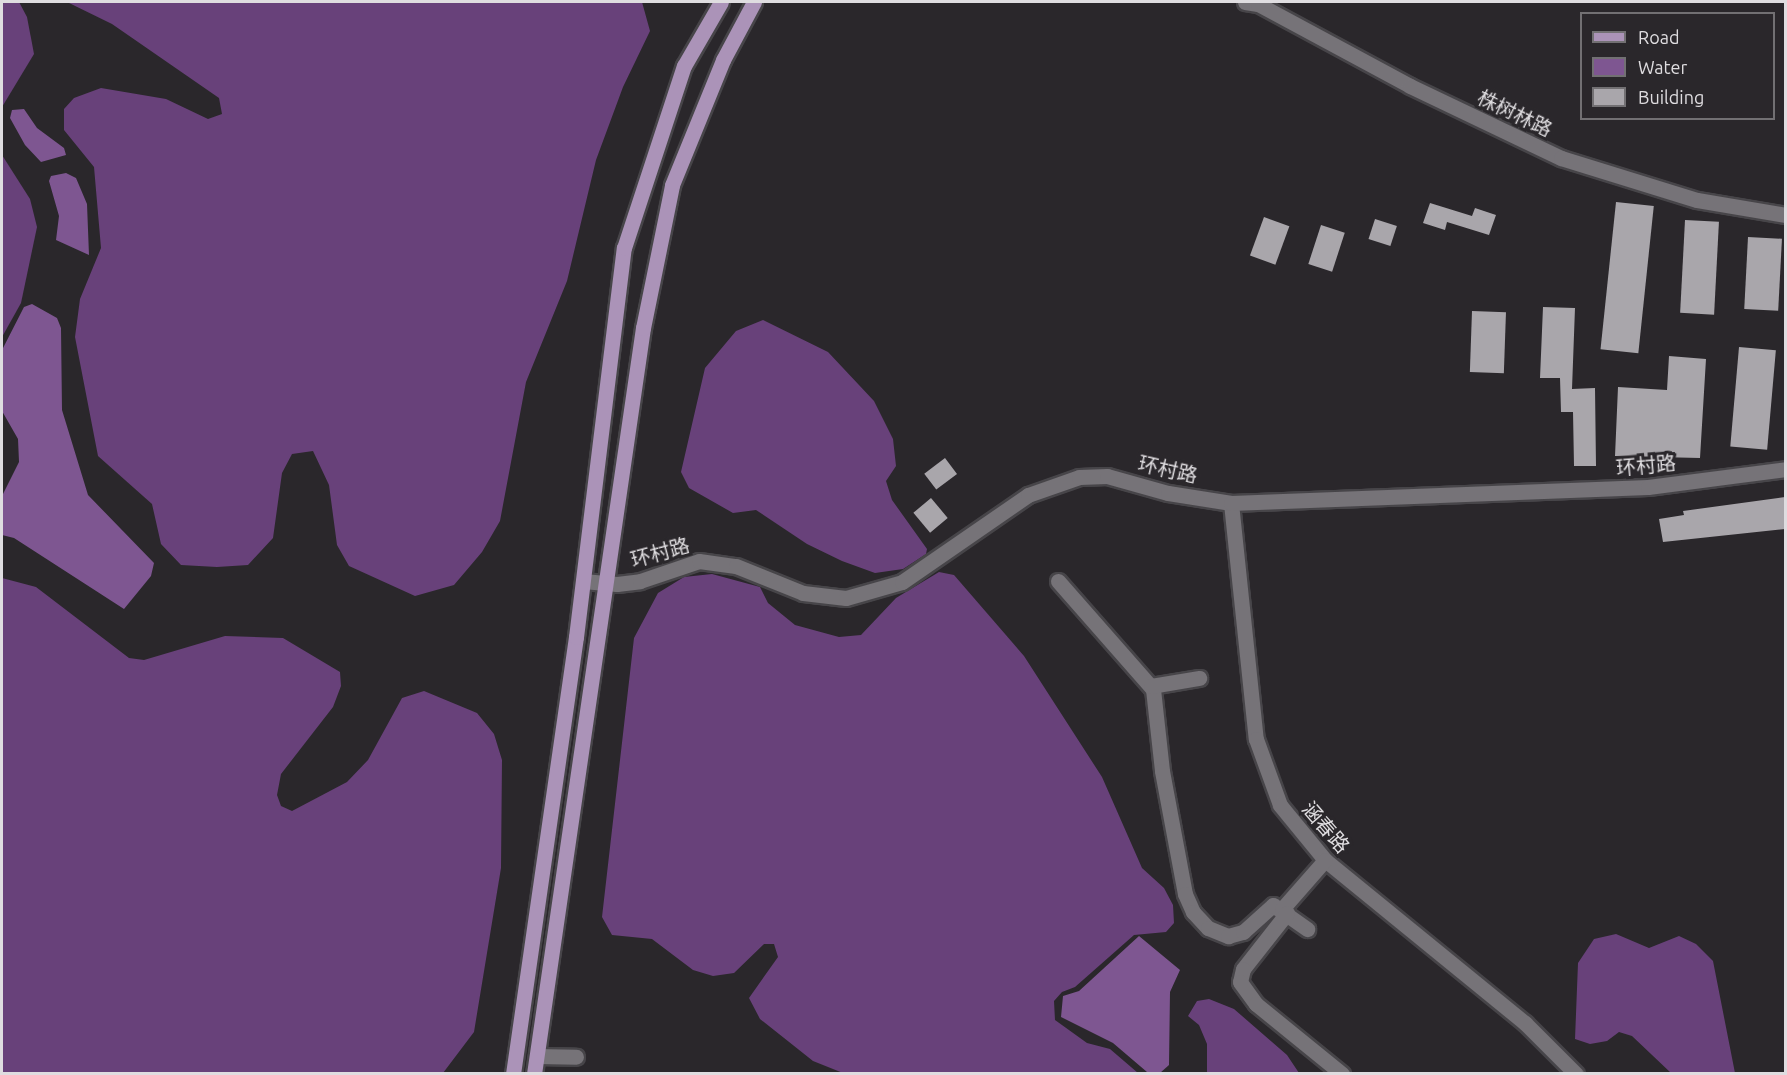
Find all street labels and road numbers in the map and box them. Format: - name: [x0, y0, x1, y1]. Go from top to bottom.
- street label: 株树林路: [1474, 85, 1556, 141]
- street label: 环村路: [1615, 450, 1677, 480]
- street label: 环村路: [1136, 451, 1200, 487]
- street label: 环村路: [628, 533, 692, 571]
- street label: 涵春路: [1297, 796, 1355, 858]

